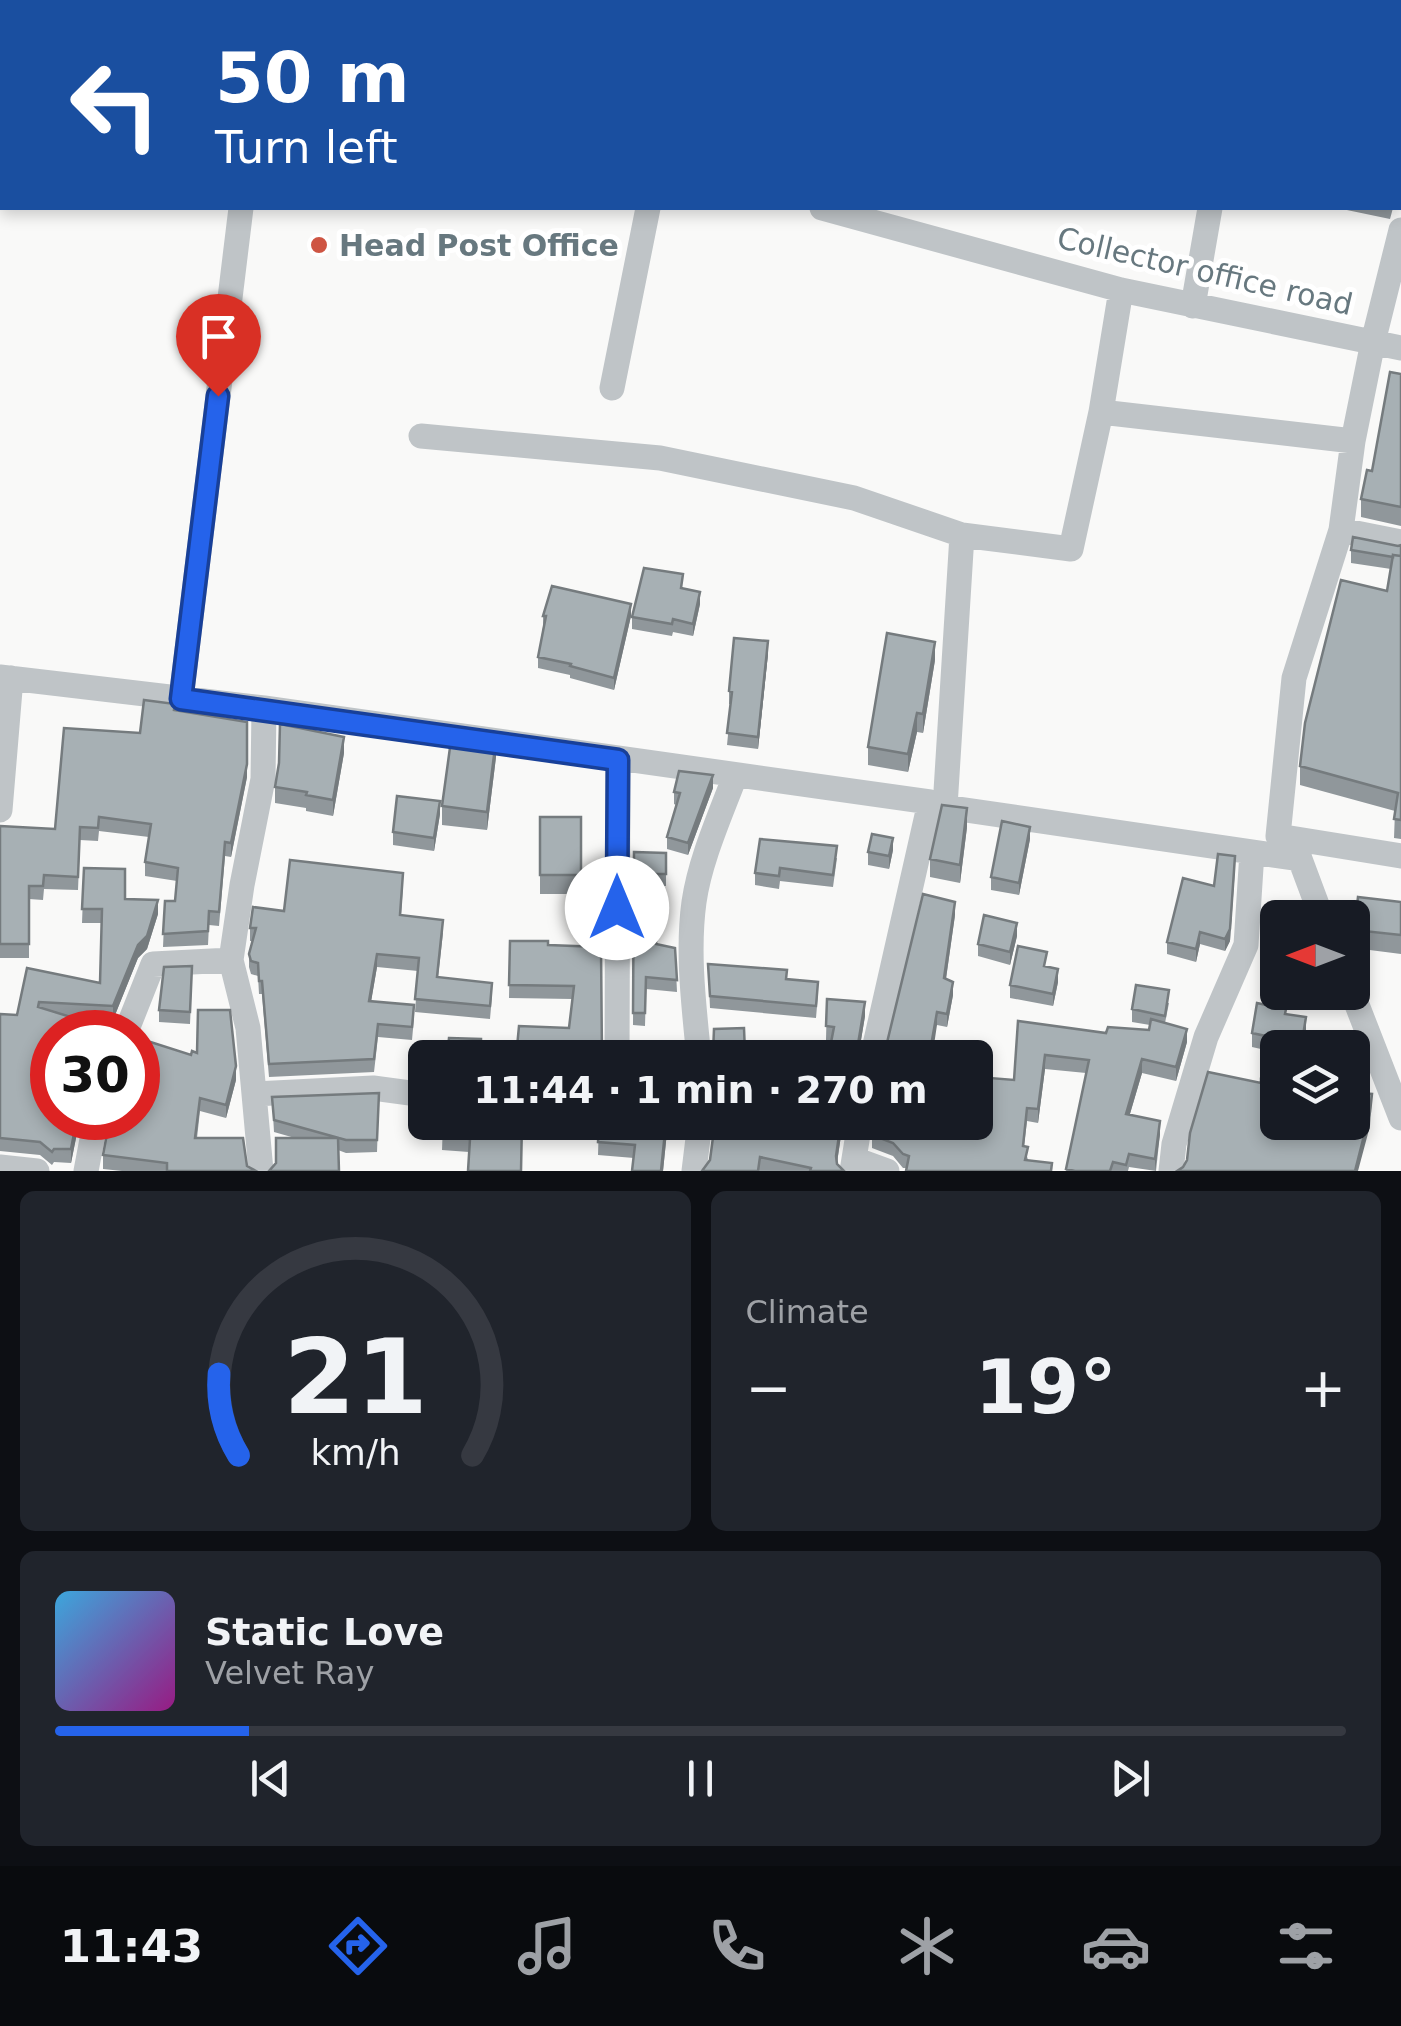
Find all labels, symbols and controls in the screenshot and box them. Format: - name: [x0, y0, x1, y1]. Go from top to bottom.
- text: 50 m: [215, 37, 410, 119]
- icon: left: [50, 40, 180, 170]
- text: Turn left: [215, 121, 398, 174]
- street label: Collector office road: [1054, 220, 1356, 322]
- place label: Head Post Office: [339, 228, 619, 263]
- marker: Head Post Office: [308, 234, 330, 256]
- pin: [176, 294, 261, 397]
- icon: arrive: [191, 309, 246, 364]
- position arrow: [565, 856, 669, 960]
- north arrow: [1260, 900, 1370, 1010]
- map controls: [1260, 900, 1370, 1140]
- speed limit sign: 30: [30, 1010, 160, 1140]
- button: layers: [1260, 1030, 1370, 1140]
- text: 11:44 · 1 min · 270 m: [473, 1068, 928, 1112]
- text: Climate: [746, 1293, 869, 1331]
- text: 21: [283, 1316, 428, 1438]
- text: 19°: [975, 1343, 1117, 1431]
- text: −: [746, 1356, 792, 1420]
- text: +: [1300, 1356, 1346, 1420]
- text: km/h: [310, 1432, 400, 1473]
- text: Static Love: [205, 1610, 444, 1654]
- text: Velvet Ray: [205, 1654, 374, 1692]
- icon: previous: [243, 1751, 298, 1806]
- icon: pause: [673, 1751, 728, 1806]
- icon: next: [1103, 1751, 1158, 1806]
- icon: directions: [323, 1911, 393, 1981]
- icon: music: [512, 1911, 582, 1981]
- icon: phone: [702, 1911, 772, 1981]
- icon: climate: [892, 1911, 962, 1981]
- icon: car: [1081, 1911, 1151, 1981]
- icon: filters: [1271, 1911, 1341, 1981]
- text: 11:43: [60, 1920, 203, 1973]

